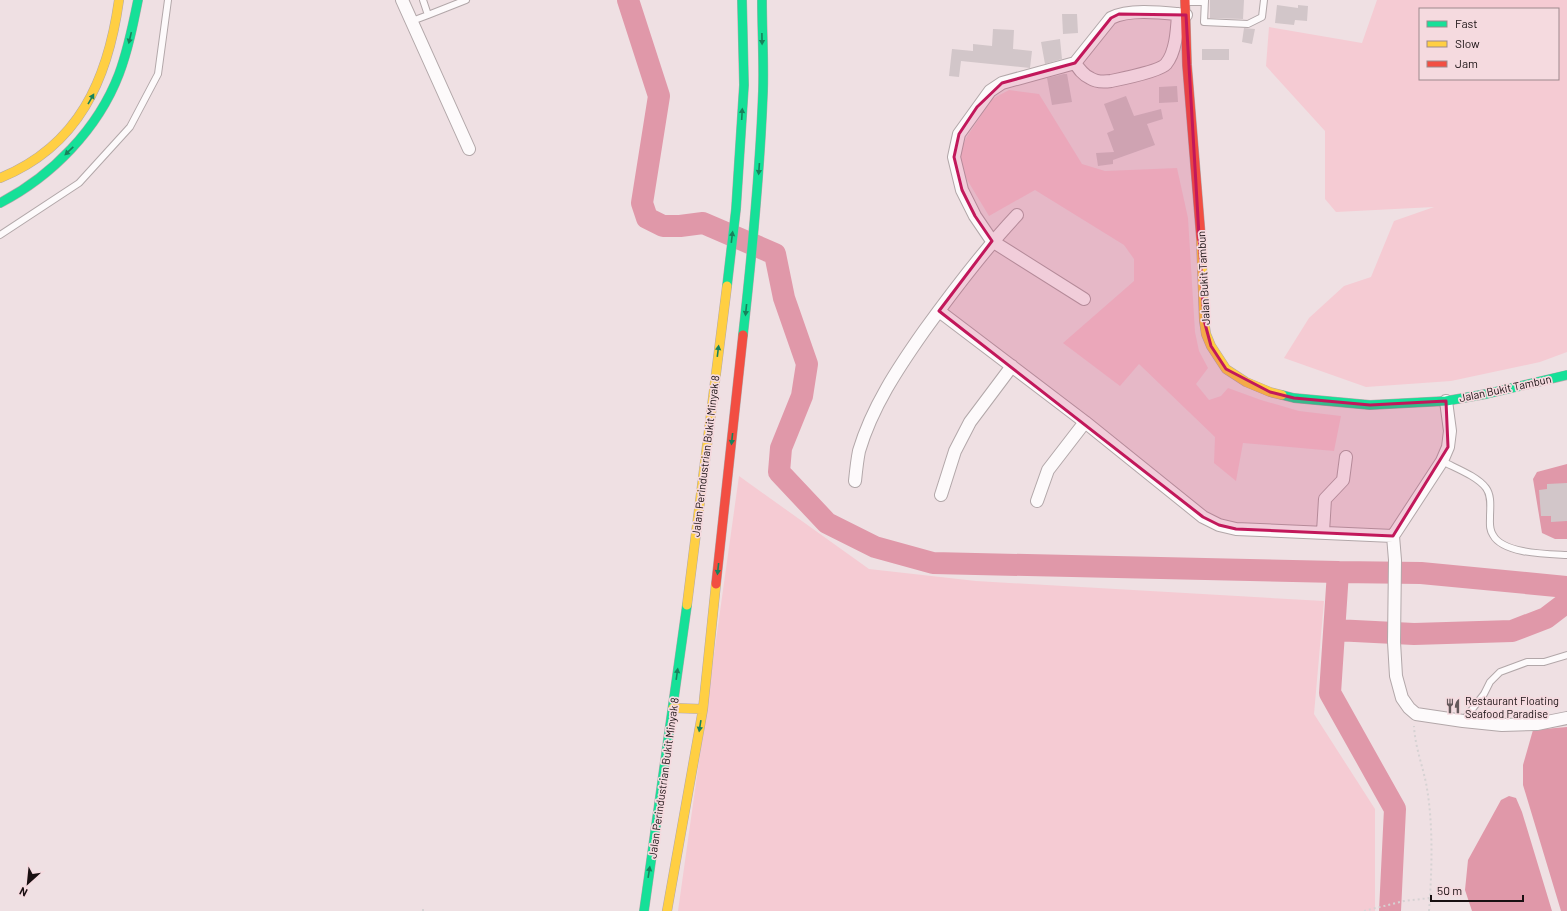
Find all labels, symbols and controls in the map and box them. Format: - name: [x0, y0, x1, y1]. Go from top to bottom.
- legend: [1419, 8, 1559, 80]
- text: Fast: [1455, 16, 1478, 30]
- one-way arrow: [126, 32, 132, 44]
- one-way arrow: [759, 33, 765, 46]
- text: Slow: [1455, 36, 1480, 50]
- text: Jam: [1455, 56, 1478, 70]
- one-way arrow: [87, 93, 94, 105]
- one-way arrow: [739, 107, 745, 120]
- one-way arrow: [65, 146, 74, 155]
- one-way arrow: [755, 163, 762, 175]
- one-way arrow: [729, 231, 735, 243]
- street label: Jalan Bukit Tambun: [1194, 231, 1212, 325]
- one-way arrow: [743, 304, 749, 316]
- one-way arrow: [715, 345, 721, 357]
- street label: Jalan Bukit Tambun: [1458, 372, 1552, 404]
- street label: Jalan Perindustrian Bukit Minyak 8: [689, 374, 721, 537]
- one-way arrow: [728, 433, 735, 446]
- one-way arrow: [714, 563, 721, 575]
- one-way arrow: [674, 668, 680, 680]
- place label: Restaurant Floating Seafood Paradise: [1465, 694, 1559, 720]
- street label: Jalan Perindustrian Bukit Minyak 8: [645, 696, 681, 859]
- restaurant icon: Restaurant Floating Seafood Paradise: [1444, 697, 1462, 715]
- one-way arrow: [697, 720, 703, 732]
- north arrow: [8, 863, 48, 903]
- one-way arrow: [646, 866, 652, 879]
- scale bar: [1431, 877, 1523, 903]
- text: 50 m: [1437, 883, 1462, 897]
- text: N: [17, 885, 29, 900]

